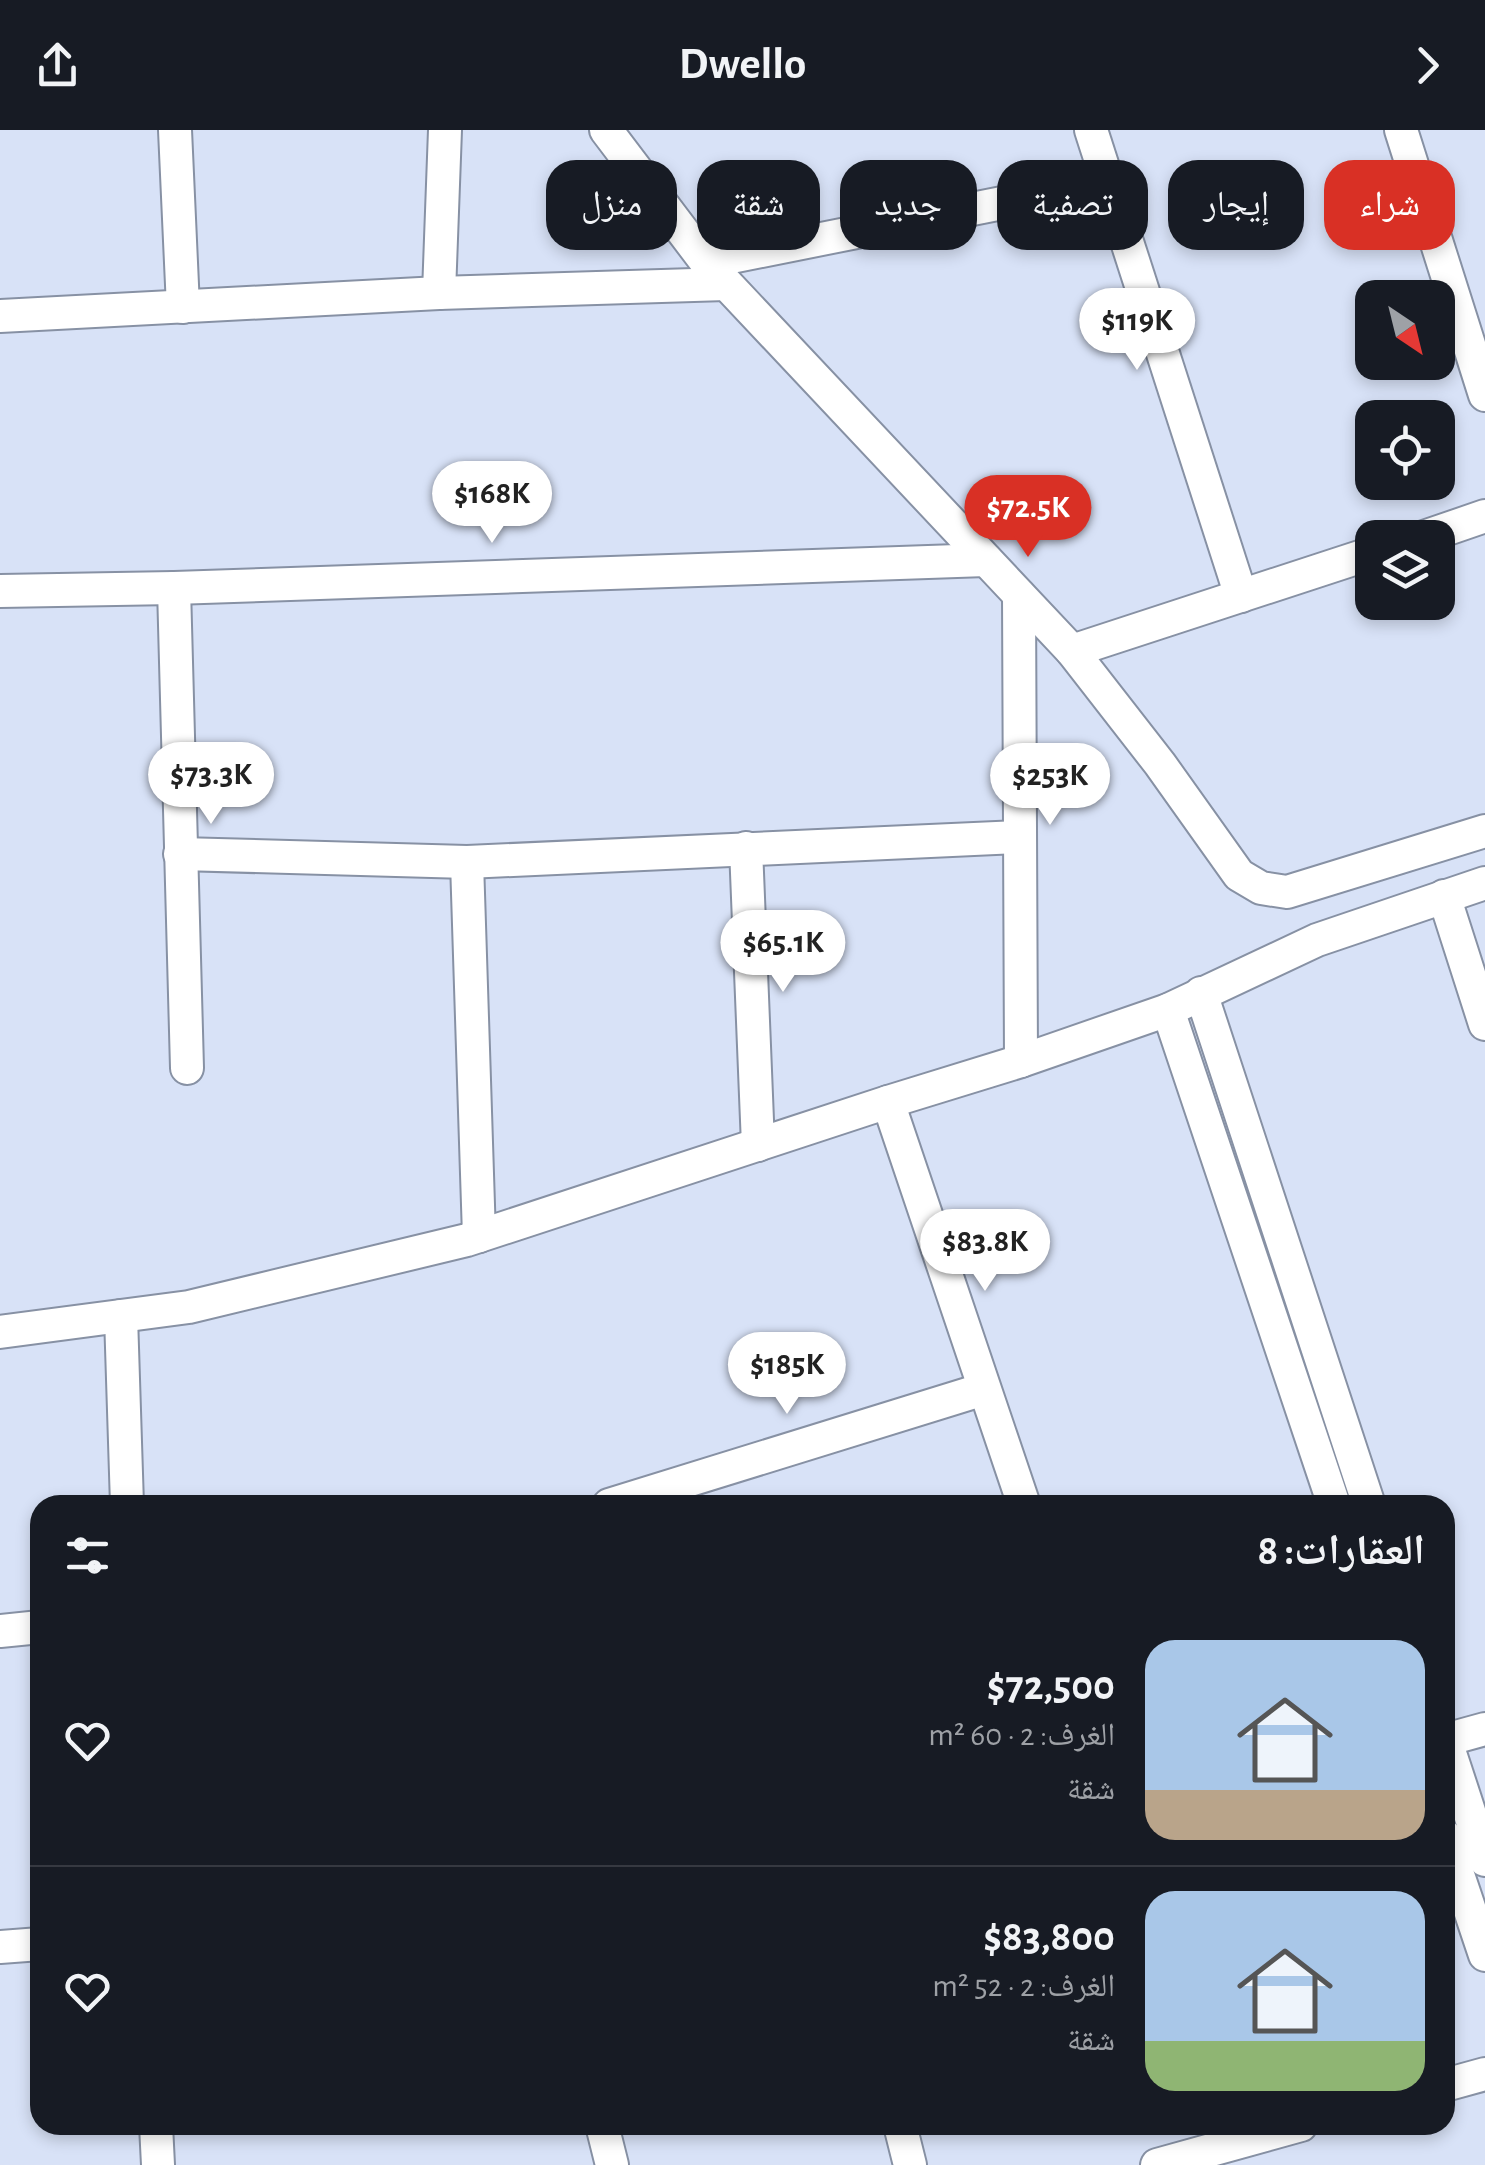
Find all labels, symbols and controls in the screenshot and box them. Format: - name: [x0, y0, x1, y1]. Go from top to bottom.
- icon: share: [30, 38, 85, 93]
- icon: forward: [1400, 38, 1455, 93]
- text: Dwello: [679, 42, 806, 87]
- chip: منزل: [546, 160, 677, 250]
- chip: شقة: [697, 160, 820, 250]
- chip: جديد: [840, 160, 977, 250]
- chip: تصفية: [997, 160, 1148, 250]
- chip: إيجار: [1168, 160, 1304, 250]
- chip: شراء: [1324, 160, 1455, 250]
- north arrow: [1355, 280, 1455, 380]
- map controls: [1355, 280, 1455, 620]
- pin: $119K: [1067, 288, 1207, 373]
- text: $119K: [1101, 304, 1173, 336]
- button: locate: [1355, 400, 1455, 500]
- pin: $168K: [422, 461, 562, 546]
- pin: $72.5K: [947, 475, 1109, 560]
- text: $168K: [454, 477, 530, 509]
- text: $72.5K: [986, 491, 1070, 523]
- button: layers: [1355, 520, 1455, 620]
- pin: $73.3K: [130, 742, 292, 827]
- pin: $253K: [980, 743, 1120, 828]
- text: $73.3K: [170, 758, 252, 790]
- text: $253K: [1012, 759, 1088, 791]
- pin: $65.1K: [702, 910, 864, 995]
- text: $65.1K: [742, 926, 824, 958]
- pin: $83.8K: [904, 1209, 1066, 1294]
- text: $83.8K: [942, 1225, 1028, 1257]
- pin: $185K: [717, 1332, 857, 1417]
- text: $185K: [750, 1348, 824, 1380]
- icon: filters: [60, 1528, 115, 1583]
- text: العقارات: 8: [1257, 1530, 1425, 1572]
- text: $72,500: [987, 1665, 1115, 1707]
- icon: home: [1225, 1680, 1345, 1800]
- icon: heart: [60, 1713, 115, 1768]
- text: الغرف: 2 · 60 m²: [928, 1719, 1115, 1751]
- text: شقة: [1067, 1773, 1115, 1805]
- text: $83,800: [983, 1916, 1115, 1958]
- icon: home: [1225, 1931, 1345, 2051]
- icon: heart: [60, 1964, 115, 2019]
- text: الغرف: 2 · 52 m²: [932, 1970, 1115, 2002]
- text: شقة: [1067, 2024, 1115, 2056]

